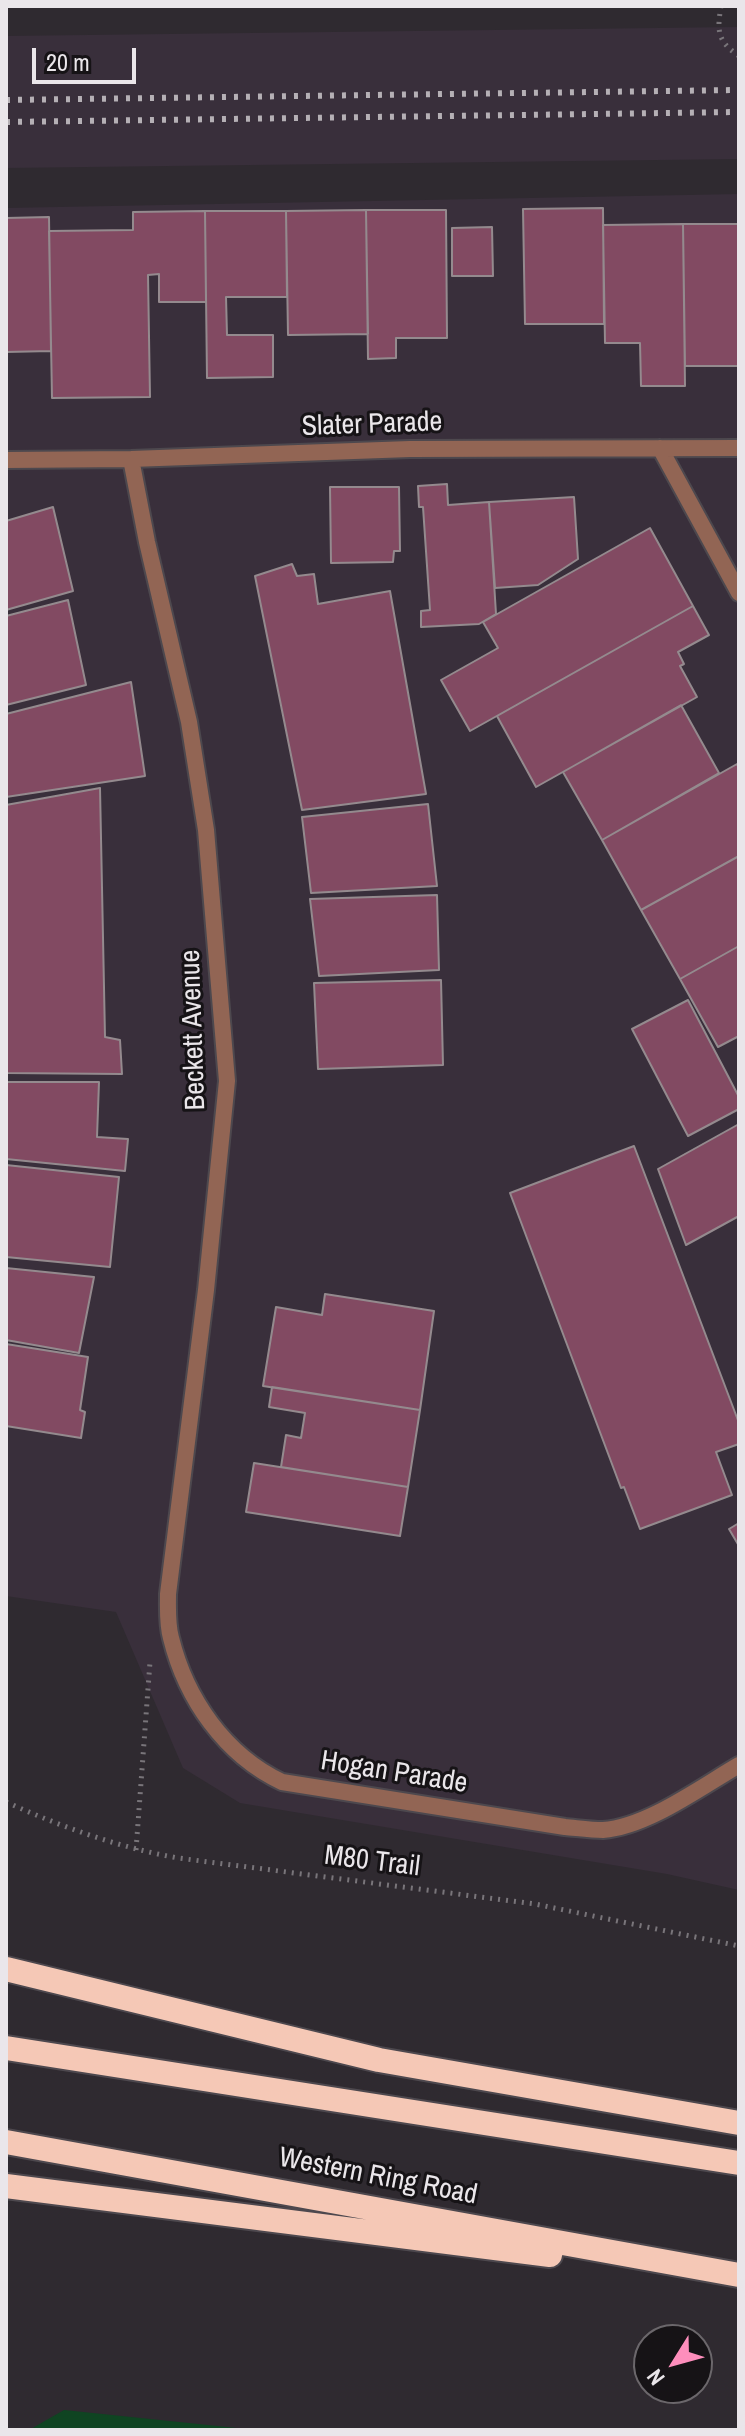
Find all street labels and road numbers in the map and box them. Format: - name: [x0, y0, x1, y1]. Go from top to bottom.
- street label: Slater Parade: [301, 406, 443, 444]
- street label: Beckett Avenue: [174, 949, 214, 1111]
- street label: Hogan Parade: [318, 1745, 470, 1801]
- street label: M80 Trail: [322, 1839, 422, 1885]
- street label: Western Ring Road: [276, 2141, 480, 2213]

